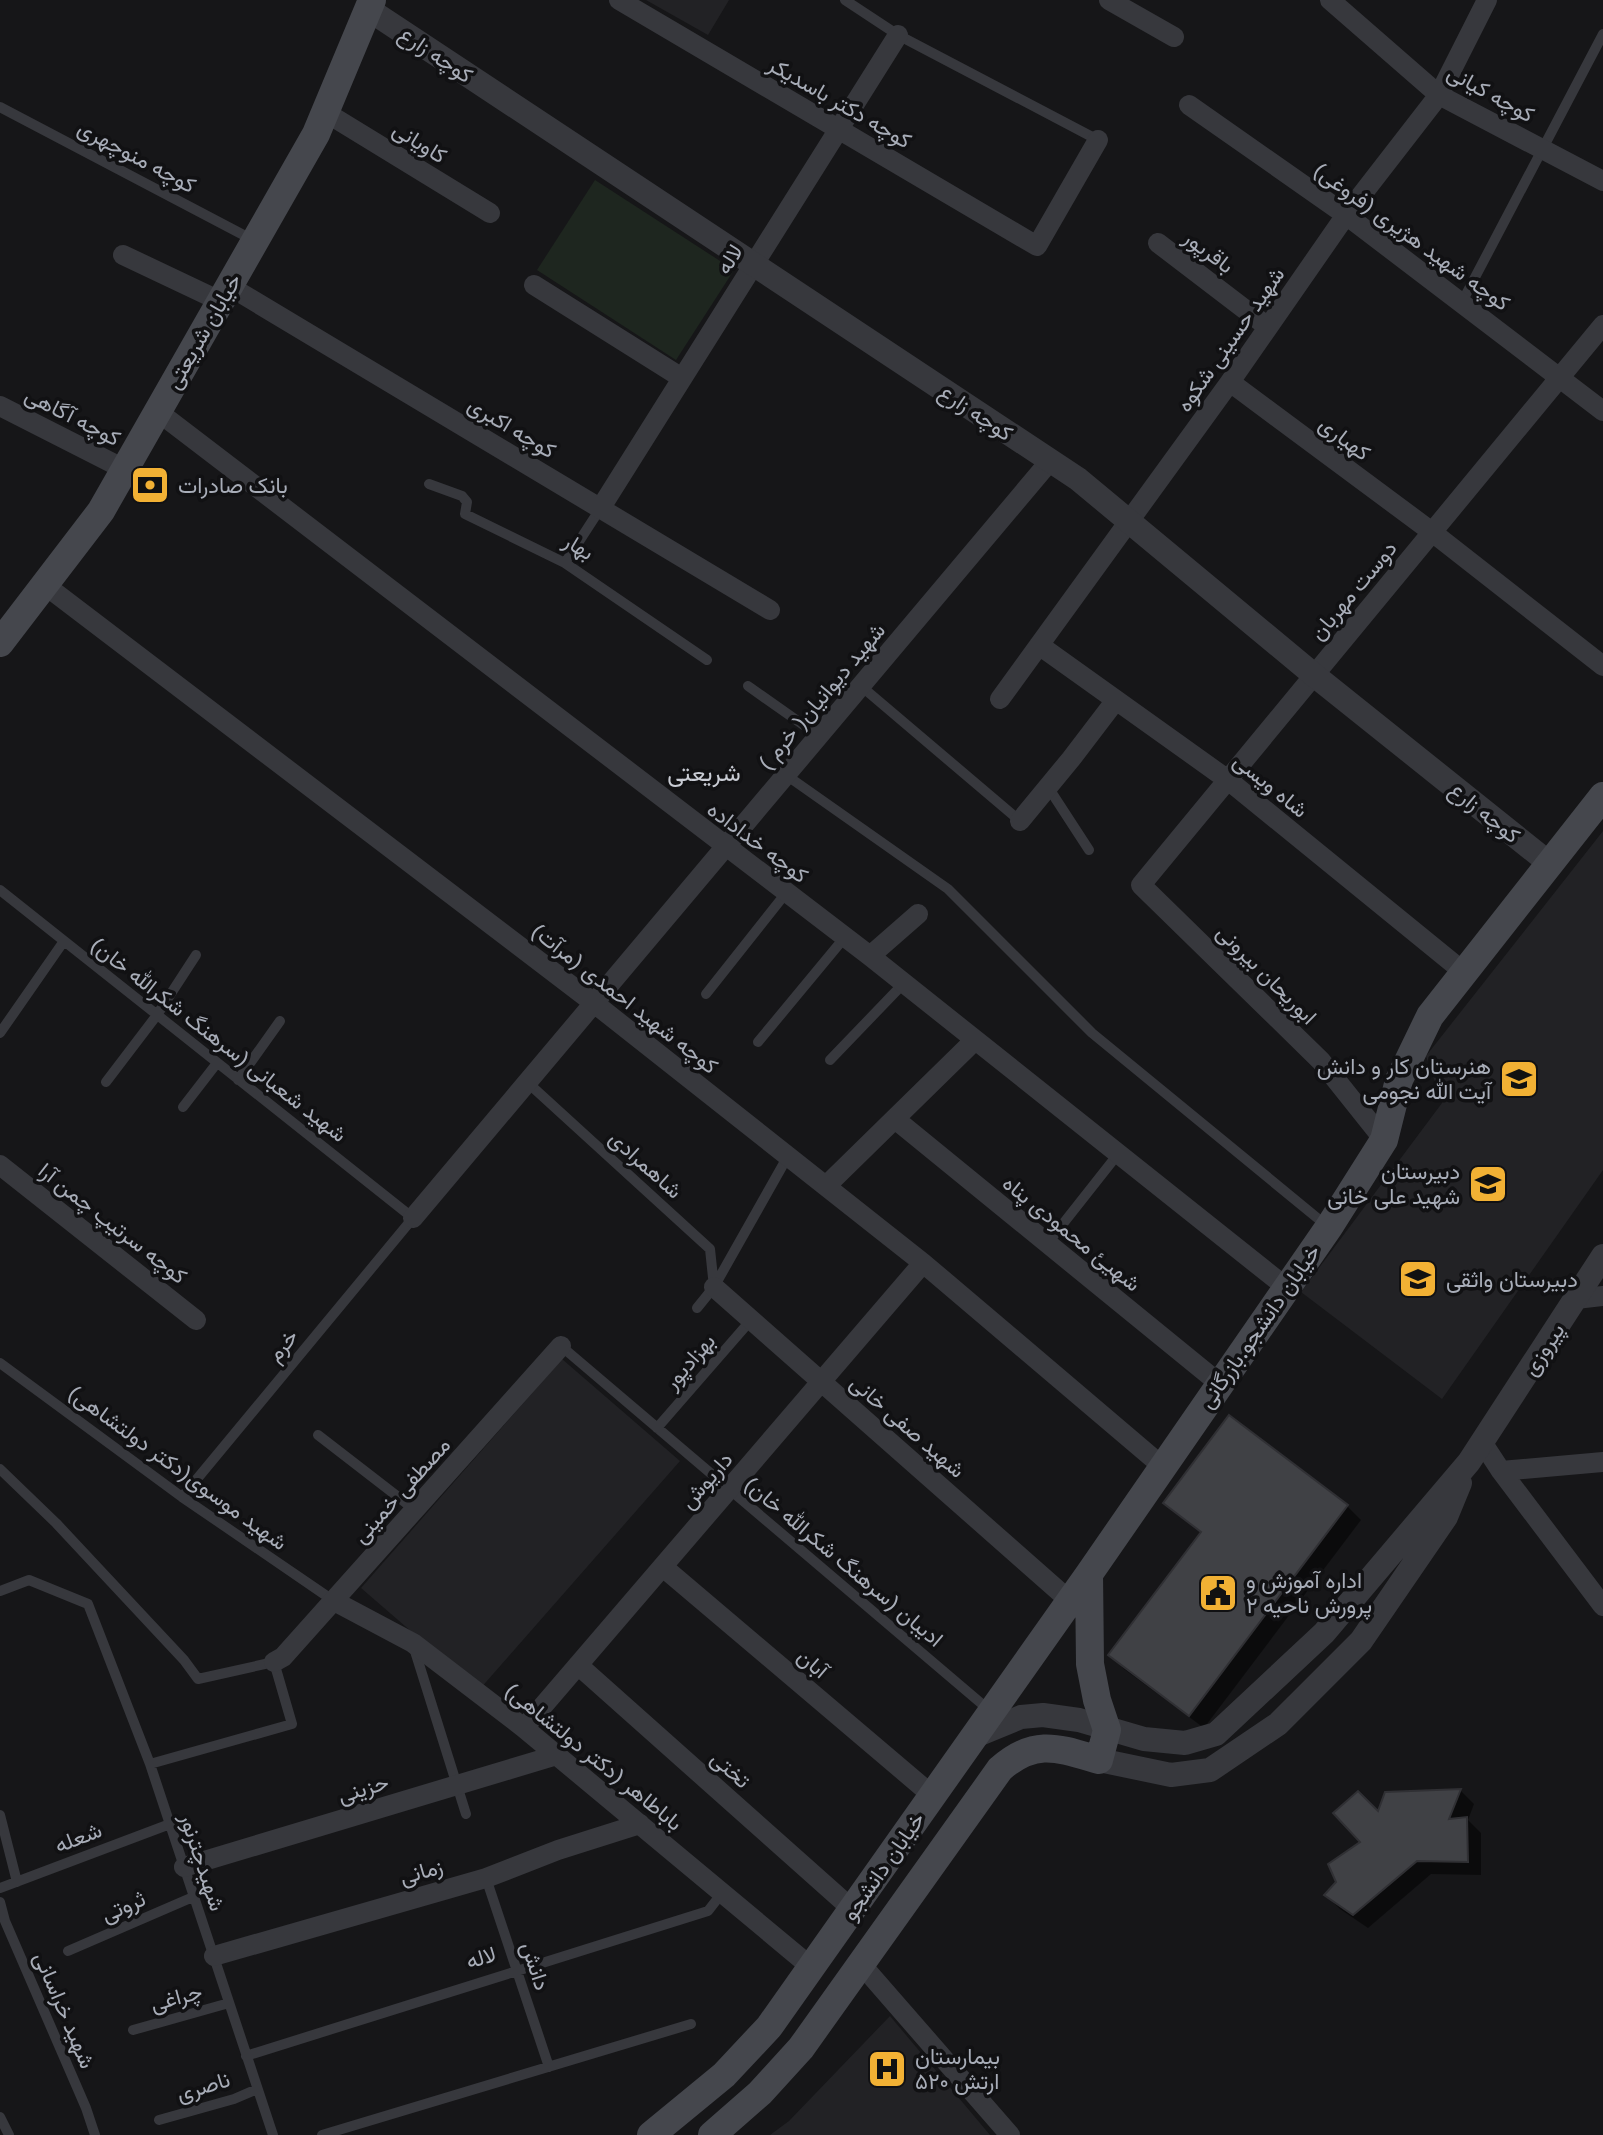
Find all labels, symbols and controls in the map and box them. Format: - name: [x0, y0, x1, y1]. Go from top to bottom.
- street label: کوچه زارع: [393, 19, 479, 90]
- street label: کوچه دکتر باسدیکر: [762, 49, 917, 155]
- street label: کوچه کیانی: [1442, 58, 1540, 129]
- street label: کوچه منوچهری: [73, 113, 201, 200]
- street label: کاویانی: [388, 115, 452, 169]
- street label: کوچه شهید هژیری (فروغی): [1308, 155, 1516, 318]
- street label: باقرپور: [1177, 222, 1240, 280]
- street label: لاله: [709, 239, 748, 279]
- street label: شهید حسینی شکوه: [1170, 261, 1290, 417]
- street label: خیابان شریعتی: [159, 268, 247, 394]
- street label: کوچه زارع: [933, 377, 1019, 448]
- street label: کوچه آگاهی: [20, 380, 126, 453]
- street label: کوچه اکبری: [462, 390, 561, 465]
- street label: کهیاری: [1314, 410, 1377, 467]
- bank icon: بانک صادرات: [129, 464, 171, 506]
- place label: بانک صادرات: [178, 471, 288, 499]
- street label: بهار: [558, 526, 599, 566]
- street label: دوست مهربان: [1303, 535, 1403, 645]
- street label: شهید دیوانیان( خرم ): [751, 616, 892, 776]
- street label: شاه ویسی: [1228, 746, 1314, 824]
- district label: شریعتی: [667, 757, 741, 788]
- street label: کوچه زارع: [1443, 775, 1526, 850]
- street label: کوچه خداداده: [701, 795, 814, 890]
- street label: کوچه شهید احمدی (مرآت): [525, 916, 724, 1081]
- street label: ابوریحان بیرونی: [1211, 918, 1323, 1030]
- street label: شهید شعبانی (سرهنگ شکرالله خان): [85, 930, 353, 1148]
- place label: هنرستان کار و دانش آیت الله نجومی: [1317, 1052, 1493, 1105]
- school or university icon: هنرستان کار و دانش آیت الله نجومی: [1498, 1058, 1540, 1100]
- street label: شاهمرادی: [604, 1124, 688, 1204]
- street label: کوچه سرتیپ چمن آرا: [32, 1156, 193, 1291]
- place label: دبیرستان شهید علی خانی: [1327, 1157, 1460, 1210]
- school or university icon: دبیرستان شهید علی خانی: [1467, 1163, 1509, 1205]
- street label: شهیئ محمودی پناه: [996, 1169, 1147, 1298]
- street label: خیابان دانشجو.بازرگانی: [1192, 1239, 1326, 1413]
- school or university icon: دبیرستان واثقی: [1397, 1258, 1439, 1300]
- place label: دبیرستان واثقی: [1446, 1265, 1578, 1293]
- street label: پیروزی: [1516, 1317, 1571, 1381]
- street label: خرم: [260, 1323, 305, 1368]
- street label: بهزادپور: [656, 1327, 722, 1396]
- street label: شهید صفی خانی: [845, 1368, 971, 1484]
- street label: شهید موسوی(دکتر دولتشاهی): [63, 1378, 293, 1556]
- street label: مصطفی خمینی: [346, 1431, 456, 1549]
- street label: داریوش: [673, 1446, 739, 1514]
- street label: ادیبان (سرهنگ شکرالله خان): [739, 1469, 949, 1653]
- place label: اداره آموزش و پرورش ناحیه ۲: [1246, 1566, 1372, 1620]
- public building icon: اداره آموزش و پرورش ناحیه ۲: [1197, 1572, 1239, 1614]
- street label: آبان: [792, 1642, 836, 1685]
- street label: باباطاهر (دکتر دولتشاهی): [499, 1676, 689, 1836]
- street label: تختی: [705, 1744, 757, 1794]
- street label: حزینی: [334, 1767, 392, 1809]
- street label: خیابان دانشجو: [835, 1806, 931, 1926]
- street label: شهیدچترنور: [173, 1809, 232, 1915]
- street label: شعله: [50, 1815, 105, 1858]
- street label: زمانی: [396, 1851, 446, 1891]
- street label: ثروتی: [96, 1884, 150, 1928]
- street label: دانش: [515, 1938, 557, 1994]
- street label: لاله: [462, 1939, 499, 1974]
- street label: شهید خراسانی: [28, 1947, 102, 2073]
- street label: چراغی: [147, 1977, 205, 2018]
- place label: بیمارستان ۵۲۰ ارتش: [915, 2042, 1000, 2095]
- hospital icon: بیمارستان ۵۲۰ ارتش: [866, 2048, 908, 2090]
- street label: ناصری: [173, 2065, 233, 2107]

